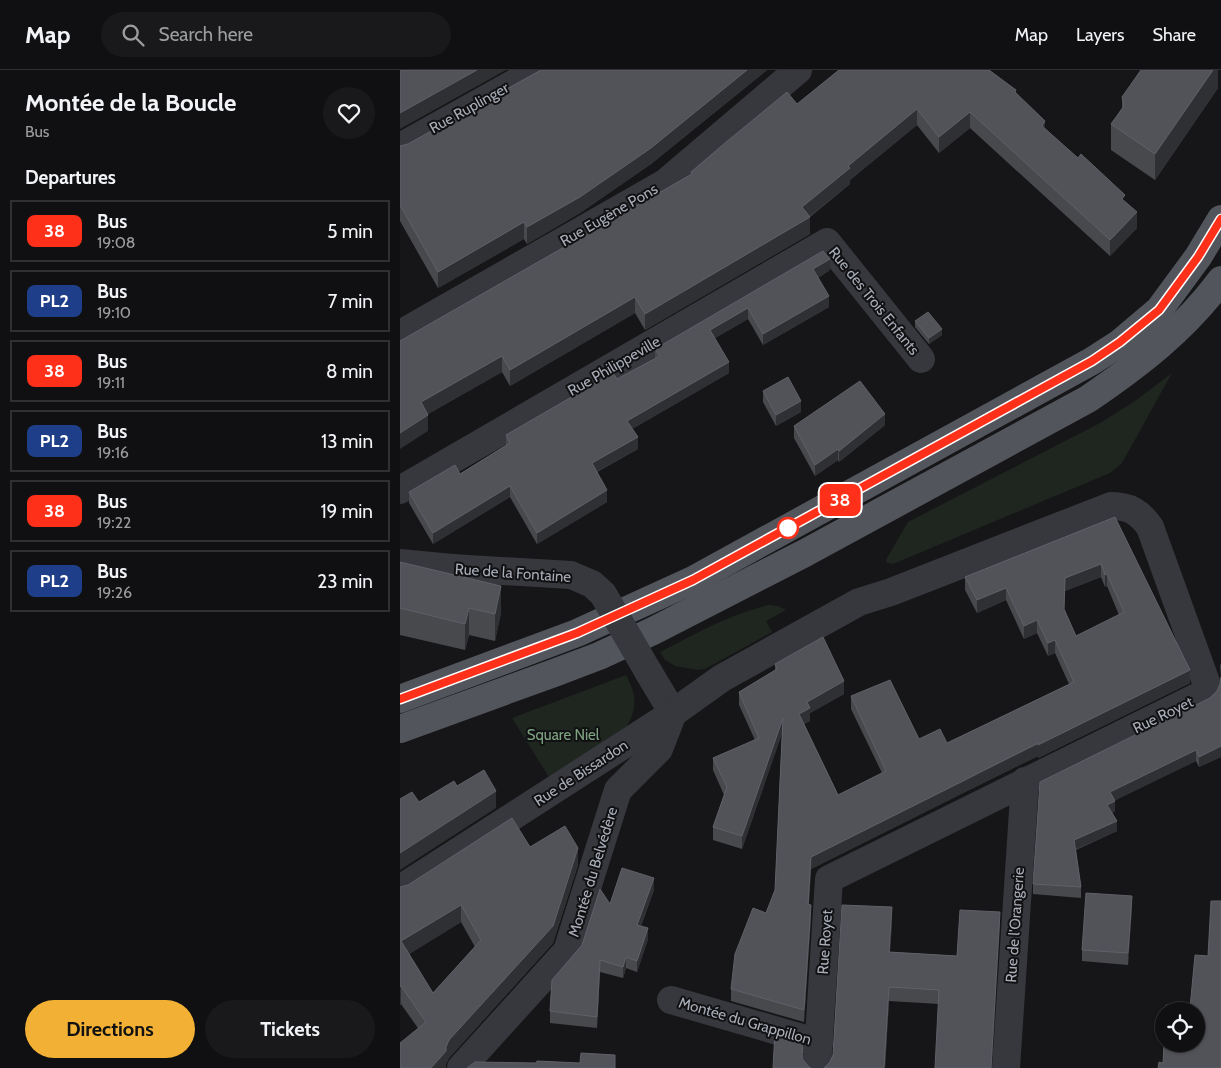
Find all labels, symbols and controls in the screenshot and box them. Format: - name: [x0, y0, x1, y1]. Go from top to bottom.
- search box: [101, 12, 451, 57]
- text: Map: [25, 20, 71, 49]
- icon: search: [119, 21, 147, 49]
- text: Search here: [159, 23, 253, 46]
- text: Map: [1015, 24, 1048, 46]
- text: Layers: [1076, 24, 1125, 46]
- text: Share: [1153, 24, 1196, 46]
- street label: Rue Ruplinger: [426, 79, 512, 137]
- button: heart: [323, 87, 375, 139]
- text: Montée de la Boucle: [25, 88, 236, 117]
- text: Bus: [25, 122, 49, 141]
- text: Departures: [25, 166, 116, 189]
- street label: Rue Eugène Pons: [557, 180, 661, 250]
- text: Bus: [97, 210, 127, 233]
- text: 38: [44, 220, 65, 242]
- text: 5 min: [327, 220, 373, 243]
- text: 19:08: [97, 233, 136, 252]
- street label: Rue des Trois Enfants: [825, 243, 923, 359]
- text: Bus: [97, 280, 127, 303]
- text: PL2: [40, 290, 69, 312]
- text: 7 min: [328, 290, 373, 313]
- text: 19:10: [97, 303, 131, 322]
- street label: Rue Philippeville: [565, 332, 664, 400]
- text: Bus: [97, 350, 127, 373]
- text: 38: [44, 360, 65, 382]
- text: 8 min: [326, 360, 373, 383]
- text: 19:11: [97, 373, 125, 392]
- text: Bus: [97, 420, 127, 443]
- text: PL2: [40, 430, 69, 452]
- text: 13 min: [321, 430, 373, 453]
- text: 19:16: [97, 443, 129, 462]
- line badge: 38: [818, 484, 862, 516]
- text: 38: [830, 489, 850, 511]
- text: Bus: [97, 490, 127, 513]
- text: 38: [44, 500, 65, 522]
- text: 19 min: [320, 500, 373, 523]
- text: 19:22: [97, 513, 131, 532]
- unlabelled marker: [777, 517, 799, 539]
- text: Bus: [97, 560, 127, 583]
- street label: Rue de la Fontaine: [454, 560, 572, 586]
- text: PL2: [40, 570, 69, 592]
- text: 23 min: [317, 570, 373, 593]
- text: 19:26: [97, 583, 132, 602]
- street label: Rue Royet: [1130, 693, 1196, 737]
- park label: Square Niel: [527, 726, 600, 744]
- street label: Rue de Bissardon: [531, 736, 631, 810]
- street label: Montée du Belvédère: [565, 804, 621, 939]
- street label: Rue de l'Orangerie: [1002, 866, 1028, 983]
- street label: Rue Royet: [814, 909, 836, 975]
- street label: Montée du Grappillon: [677, 993, 813, 1049]
- button: Directions: [25, 1000, 195, 1058]
- button: Tickets: [205, 1000, 375, 1058]
- map controls: [1155, 1002, 1205, 1052]
- button: locate: [1155, 1002, 1205, 1052]

